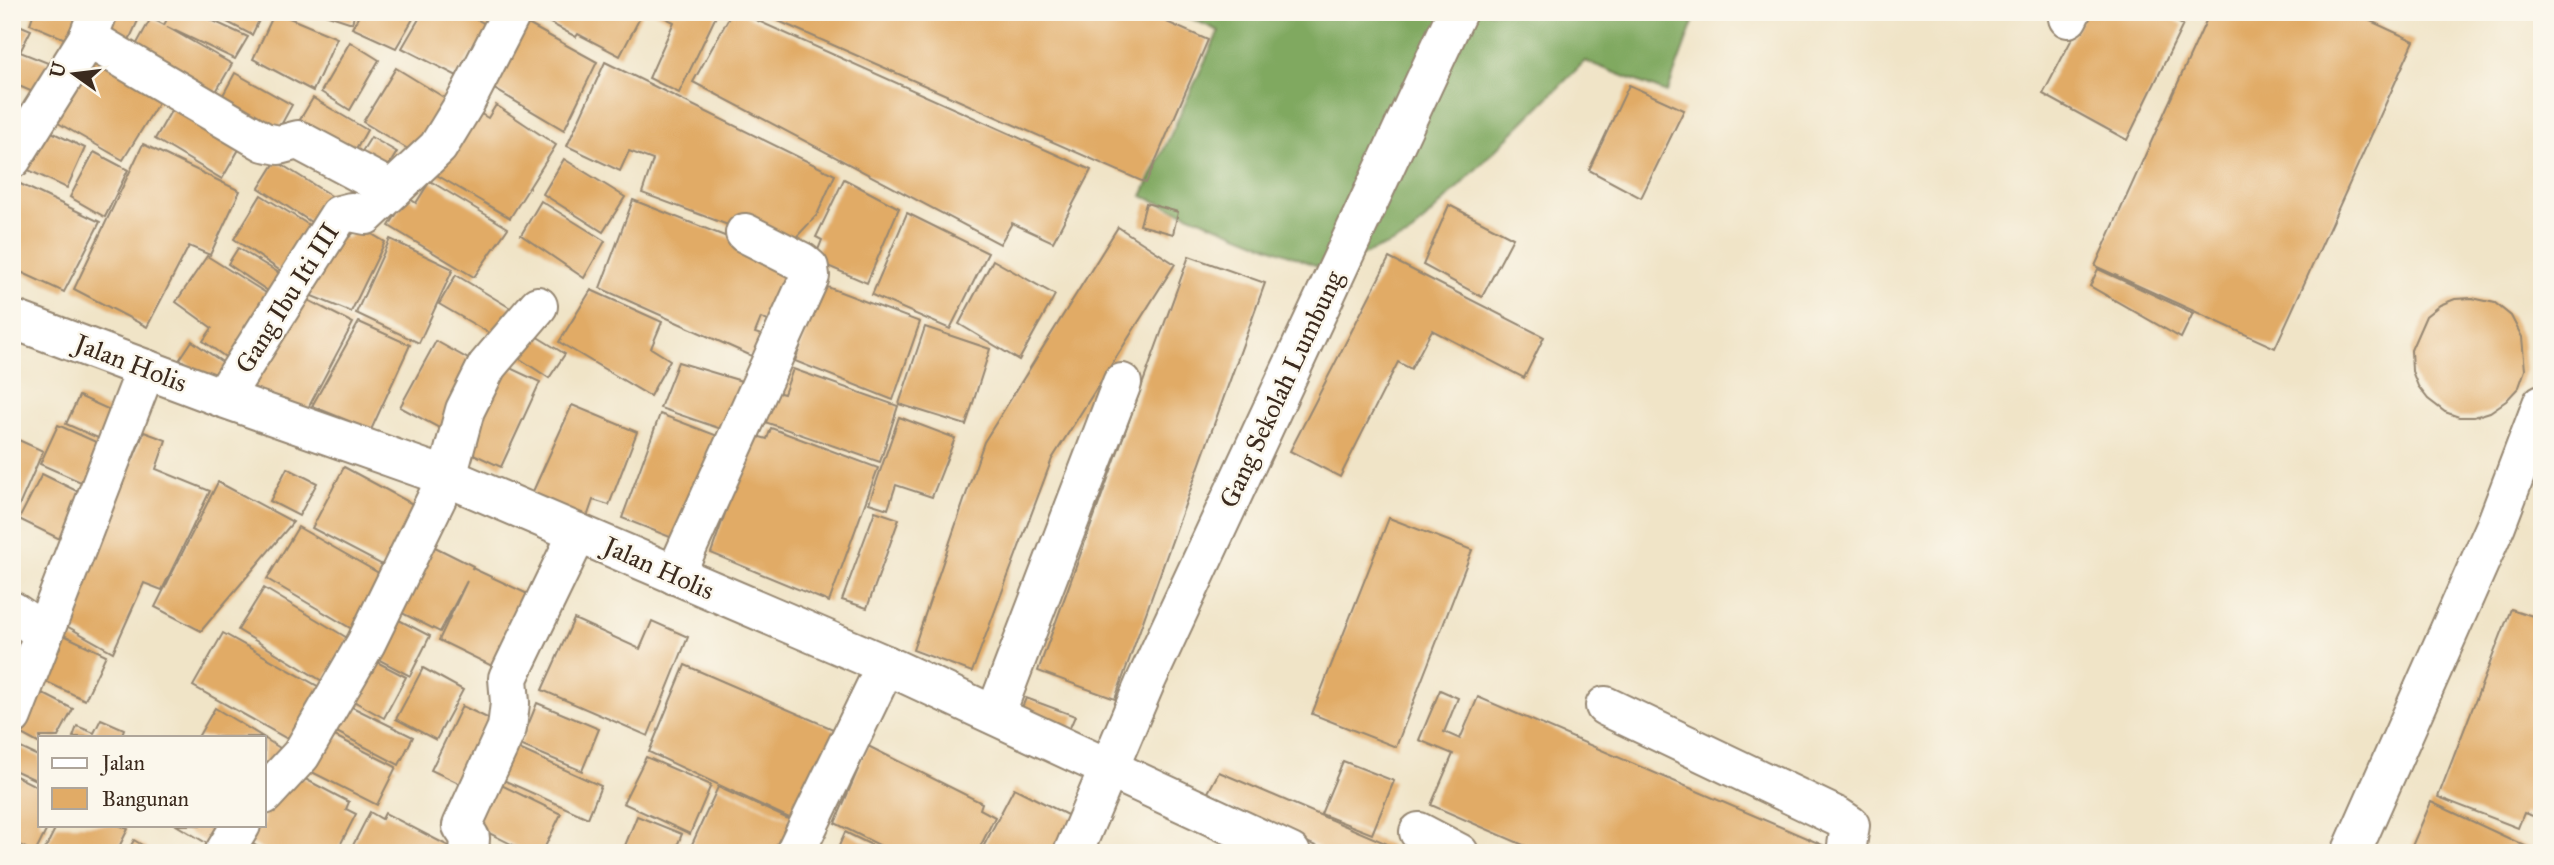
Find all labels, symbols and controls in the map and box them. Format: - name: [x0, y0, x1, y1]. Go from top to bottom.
- north arrow: [38, 38, 108, 108]
- text: U: [45, 59, 71, 80]
- street label: Gang Ibu Iti III: [228, 217, 346, 379]
- street label: Gang Sekolah Lumbung: [1212, 265, 1350, 513]
- street label: Jalan Holis: [68, 326, 192, 399]
- street label: Jalan Holis: [596, 528, 719, 607]
- legend: [38, 736, 266, 826]
- text: Jalan: [100, 750, 145, 776]
- text: Bangunan: [102, 786, 189, 812]

